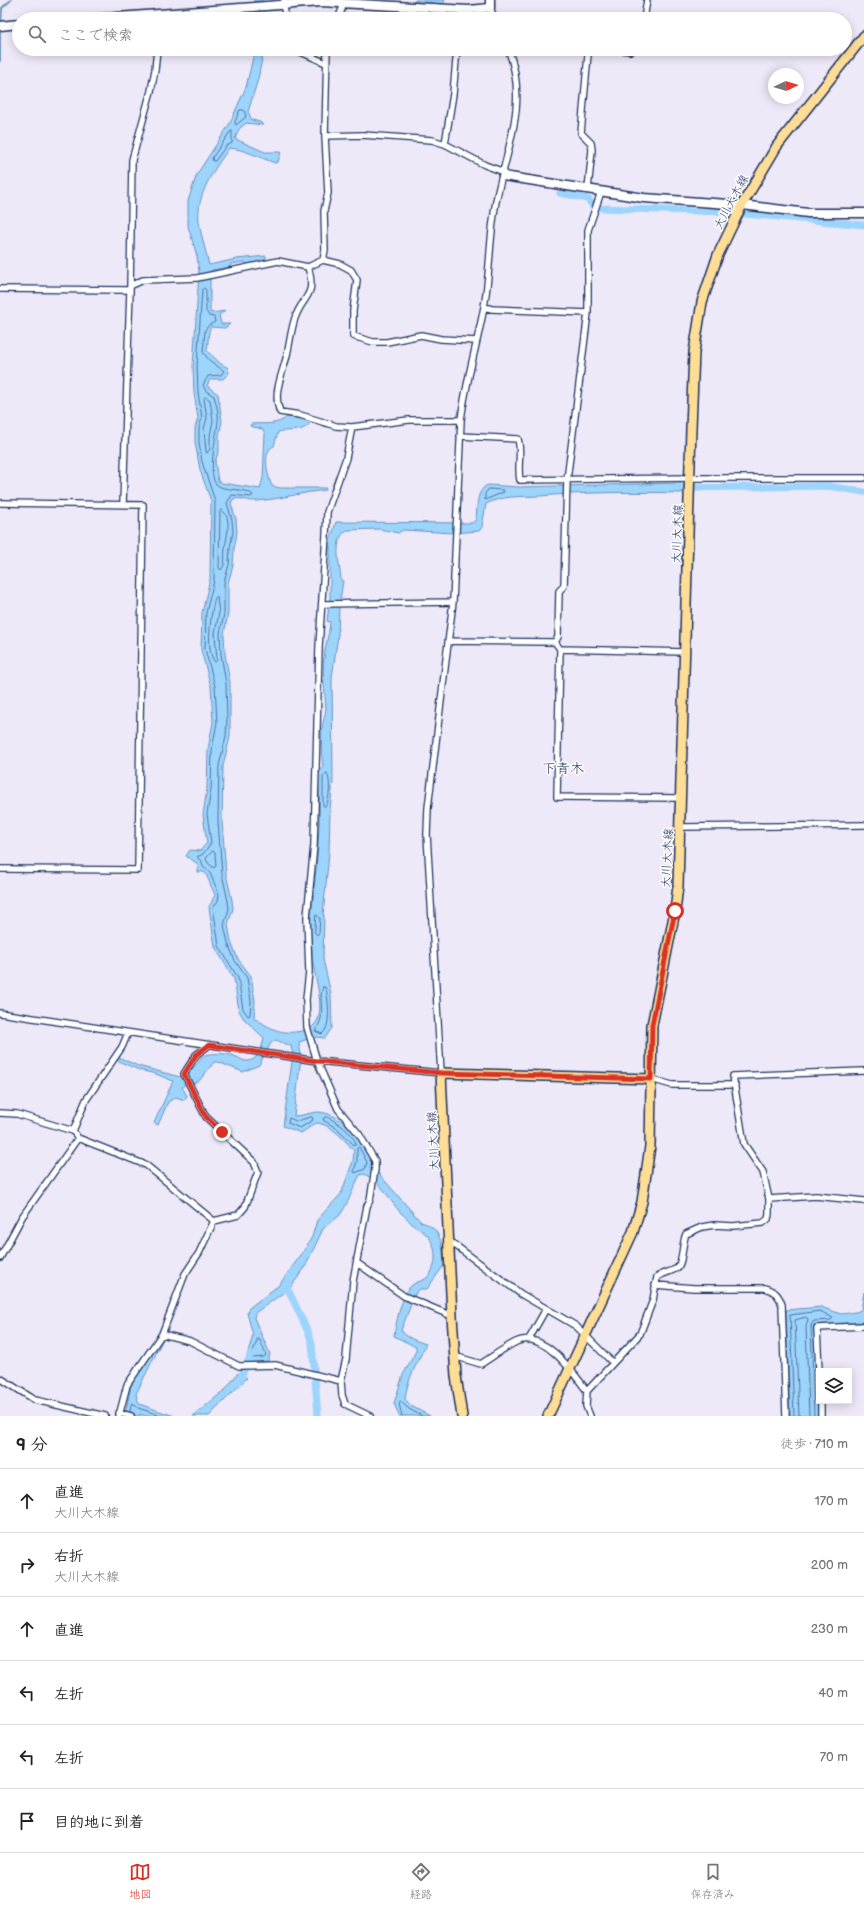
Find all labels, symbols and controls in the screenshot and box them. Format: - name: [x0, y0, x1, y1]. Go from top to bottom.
- search box: [12, 12, 852, 56]
- icon: search: [26, 23, 48, 45]
- text: ここで検索: [58, 26, 133, 45]
- north arrow: [768, 68, 804, 104]
- street label: 大川大木線: [711, 172, 752, 232]
- street label: 大川大木線: [669, 504, 686, 564]
- district label: 下青木: [542, 760, 584, 777]
- street label: 大川大木線: [658, 828, 677, 888]
- route start: [666, 902, 684, 920]
- street label: 大川大木線: [424, 1111, 443, 1171]
- route end: [213, 1123, 231, 1141]
- map controls: [816, 1368, 852, 1404]
- button: layers: [816, 1368, 852, 1404]
- text: 9 分: [16, 1435, 48, 1455]
- text: 徒歩 · 710 m: [781, 1436, 848, 1452]
- text: 直進: [54, 1483, 84, 1502]
- icon: ahead: [16, 1490, 38, 1512]
- text: 170 m: [815, 1493, 848, 1509]
- text: 大川大木線: [54, 1505, 119, 1521]
- text: 右折: [54, 1547, 84, 1566]
- icon: right: [16, 1554, 38, 1576]
- text: 200 m: [811, 1557, 848, 1573]
- text: 大川大木線: [54, 1569, 119, 1585]
- icon: ahead: [16, 1618, 38, 1640]
- text: 直進: [54, 1621, 84, 1640]
- text: 230 m: [811, 1621, 848, 1637]
- icon: left: [16, 1682, 38, 1704]
- text: 左折: [54, 1685, 84, 1704]
- text: 40 m: [818, 1685, 848, 1701]
- icon: left: [16, 1746, 38, 1768]
- text: 左折: [54, 1749, 84, 1768]
- text: 70 m: [820, 1749, 848, 1765]
- icon: arrive: [16, 1810, 38, 1832]
- text: 目的地に到着: [54, 1813, 144, 1832]
- tab: 地図: [129, 1861, 151, 1901]
- tab: 経路: [410, 1861, 432, 1901]
- tab: 保存済み: [691, 1861, 735, 1901]

